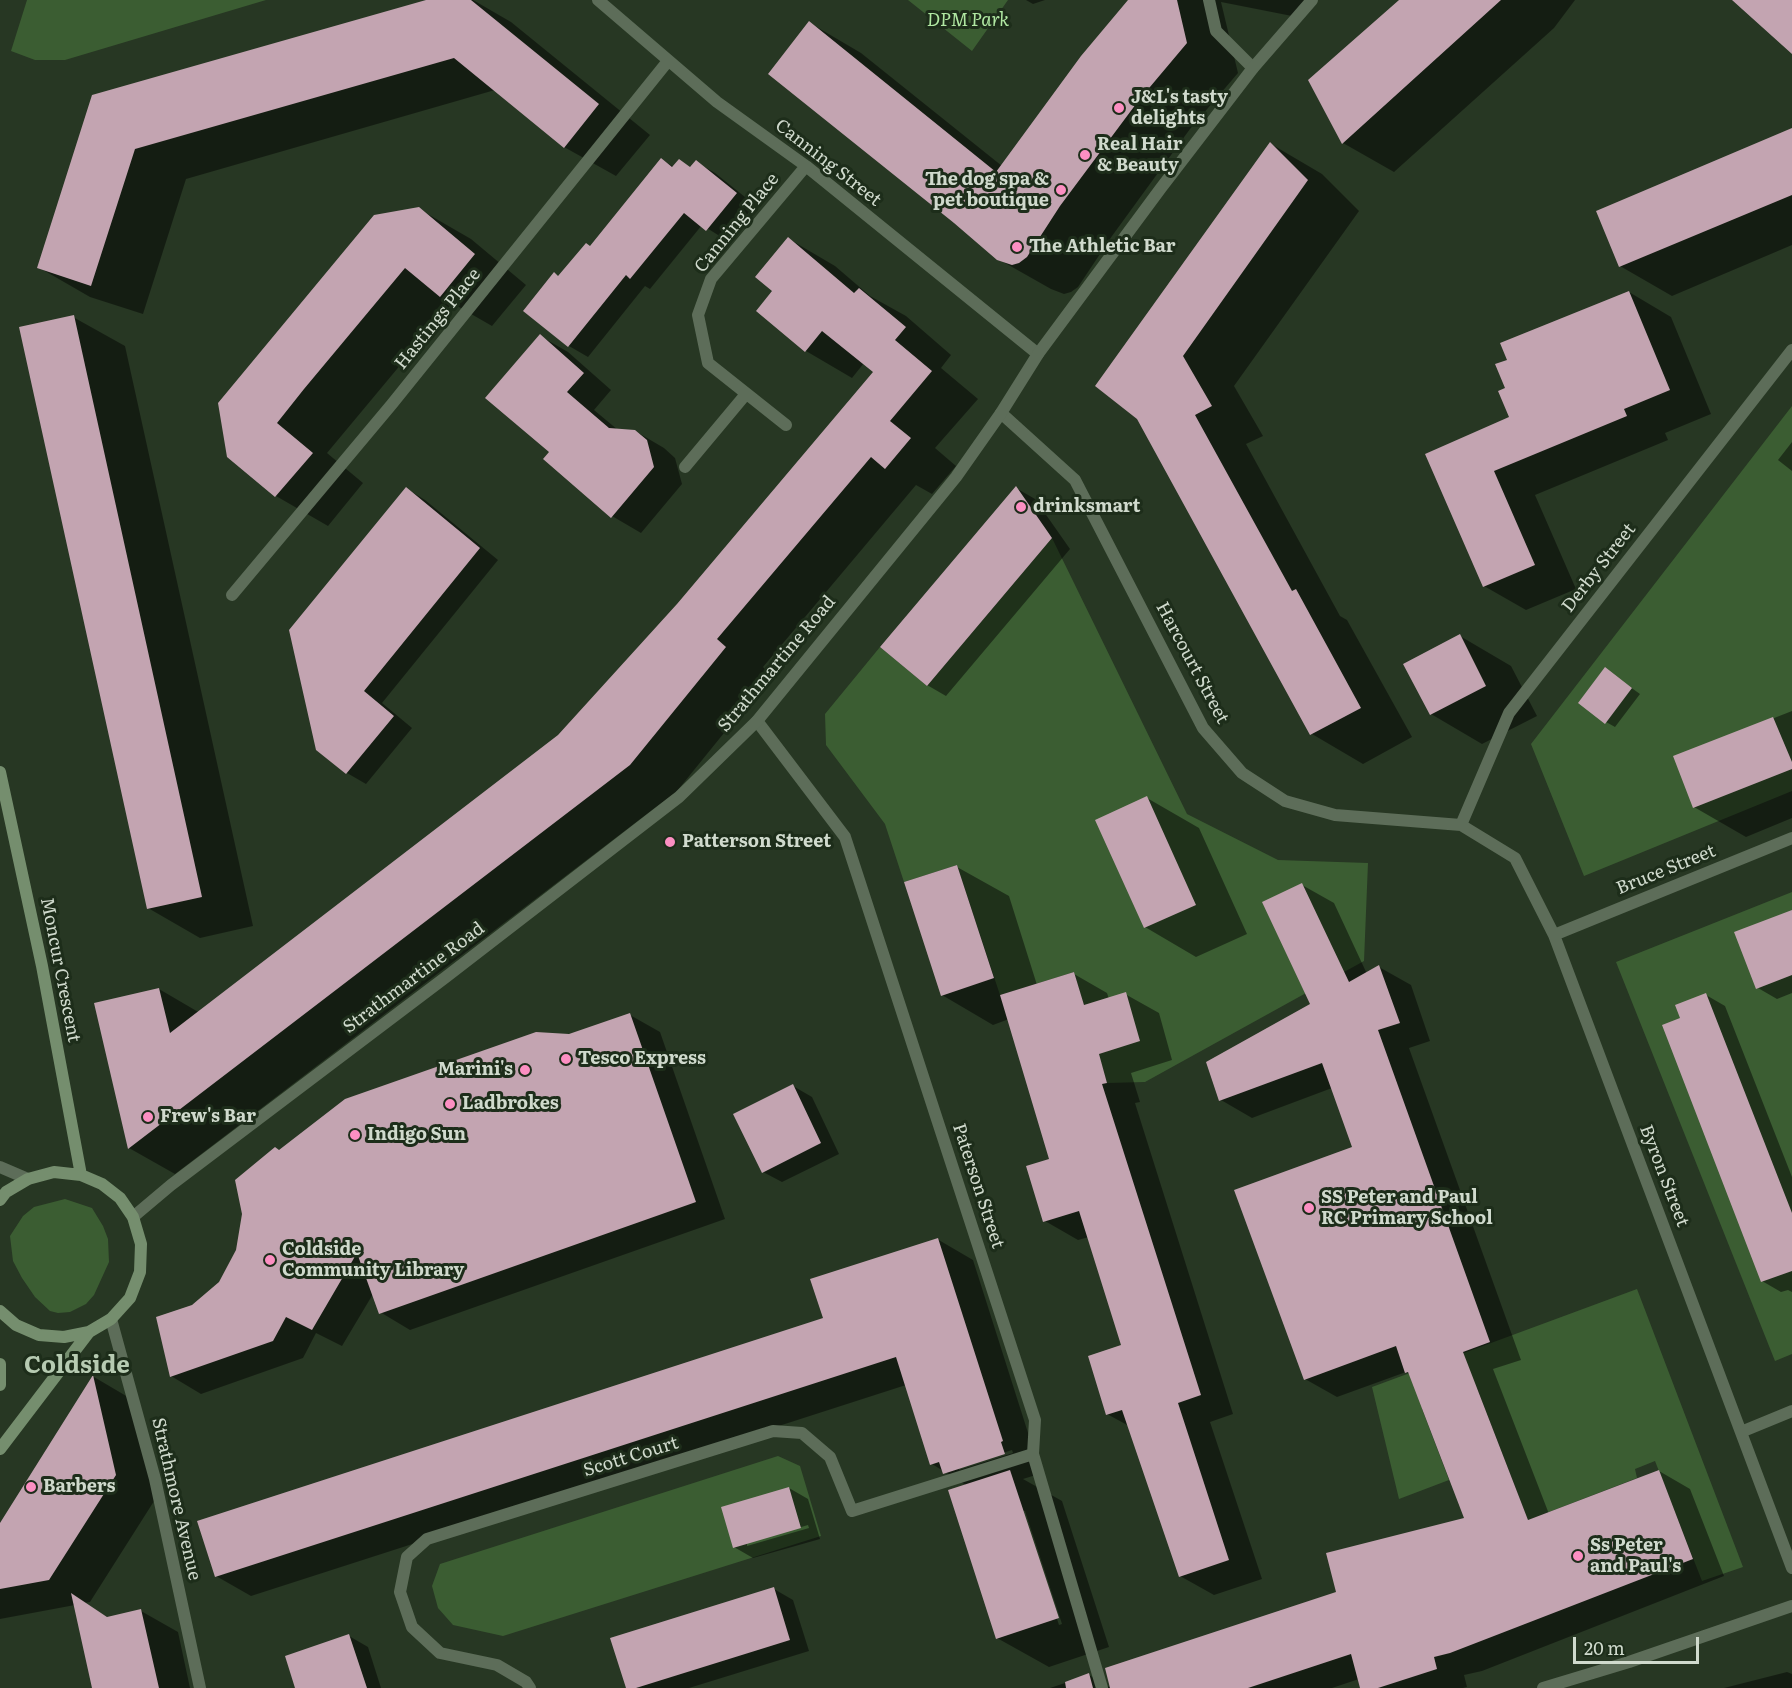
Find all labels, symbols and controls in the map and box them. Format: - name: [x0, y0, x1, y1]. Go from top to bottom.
- park label: DPM Park: [927, 10, 1009, 32]
- place label: J&L's tasty delights: [1131, 87, 1228, 130]
- marker: J&L's tasty delights: [1112, 101, 1126, 115]
- street label: Canning Street: [771, 115, 885, 211]
- place label: Real Hair & Beauty: [1097, 134, 1183, 176]
- marker: Real Hair & Beauty: [1078, 148, 1092, 162]
- street label: Canning Place: [690, 169, 784, 277]
- place label: The dog spa & pet boutique: [925, 169, 1049, 212]
- marker: The dog spa & pet boutique: [1054, 183, 1068, 197]
- place label: The Athletic Bar: [1029, 236, 1176, 258]
- marker: The Athletic Bar: [1010, 240, 1024, 254]
- street label: Hastings Place: [391, 264, 485, 374]
- place label: drinksmart: [1033, 496, 1140, 518]
- marker: drinksmart: [1014, 500, 1028, 514]
- street label: Derby Street: [1557, 519, 1641, 617]
- street label: Strathmartine Road: [714, 591, 840, 737]
- street label: Harcourt Street: [1151, 599, 1233, 727]
- place label: Patterson Street: [682, 831, 831, 853]
- marker: Patterson Street: [663, 835, 677, 849]
- street label: Bruce Street: [1613, 840, 1719, 900]
- street label: Moncur Crescent: [35, 896, 85, 1044]
- street label: Strathmartine Road: [339, 918, 489, 1038]
- place label: Tesco Express: [578, 1048, 706, 1070]
- marker: Tesco Express: [559, 1052, 573, 1066]
- place label: Marini's: [437, 1059, 513, 1081]
- marker: Marini's: [518, 1063, 532, 1077]
- place label: Ladbrokes: [462, 1093, 559, 1115]
- marker: Ladbrokes: [443, 1097, 457, 1111]
- place label: Frew's Bar: [160, 1106, 256, 1128]
- marker: Frew's Bar: [141, 1110, 155, 1124]
- street label: Paterson Street: [948, 1121, 1008, 1251]
- street label: Byron Street: [1635, 1122, 1693, 1230]
- place label: Indigo Sun: [367, 1124, 466, 1146]
- marker: Indigo Sun: [348, 1128, 362, 1142]
- place label: SS Peter and Paul RC Primary School: [1321, 1187, 1493, 1230]
- marker: SS Peter and Paul RC Primary School: [1302, 1201, 1316, 1215]
- place label: Coldside Community Library: [282, 1239, 464, 1282]
- marker: Coldside Community Library: [263, 1253, 277, 1267]
- district label: Coldside: [24, 1352, 130, 1380]
- street label: Strathmore Avenue: [147, 1416, 205, 1582]
- street label: Scott Court: [581, 1432, 681, 1482]
- place label: Barbers: [43, 1476, 116, 1498]
- marker: Barbers: [24, 1480, 38, 1494]
- place label: Ss Peter and Paul's: [1590, 1535, 1681, 1578]
- marker: Ss Peter and Paul's: [1571, 1549, 1585, 1563]
- scale bar: [1576, 1625, 1702, 1663]
- text: 20 m: [1584, 1634, 1625, 1661]

